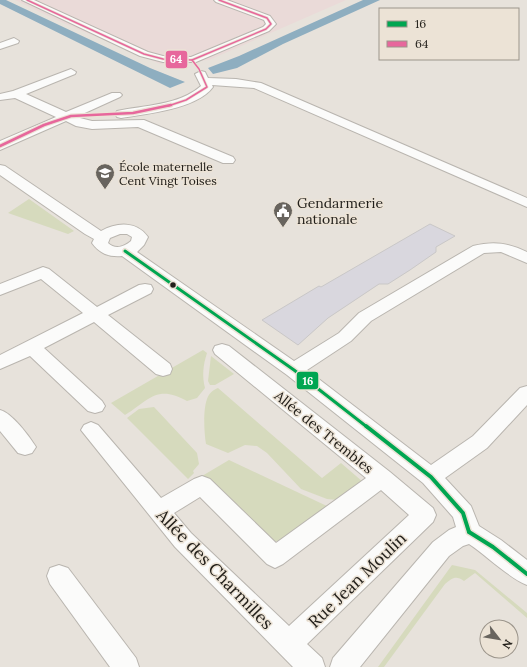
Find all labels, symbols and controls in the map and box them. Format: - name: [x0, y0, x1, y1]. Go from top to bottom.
- legend: [379, 8, 519, 60]
- text: 16: [415, 16, 426, 31]
- text: 64: [415, 36, 429, 51]
- line badge: 64: [165, 50, 188, 69]
- text: 64: [170, 52, 182, 66]
- place label: École maternelle Cent Vingt Toises: [119, 159, 217, 188]
- school or university icon: École maternelle Cent Vingt Toises: [94, 162, 116, 190]
- place label: Gendarmerie nationale: [297, 194, 383, 228]
- public building icon: Gendarmerie nationale: [272, 200, 294, 228]
- unlabelled marker: [168, 280, 178, 290]
- line badge: 16: [296, 371, 319, 390]
- text: 16: [303, 374, 313, 388]
- street label: Allée des Trembles: [270, 386, 377, 477]
- street label: Allée des Charmilles: [151, 503, 278, 634]
- street label: Rue Jean Moulin: [303, 527, 411, 633]
- north arrow: [479, 619, 519, 659]
- text: N: [499, 637, 516, 652]

